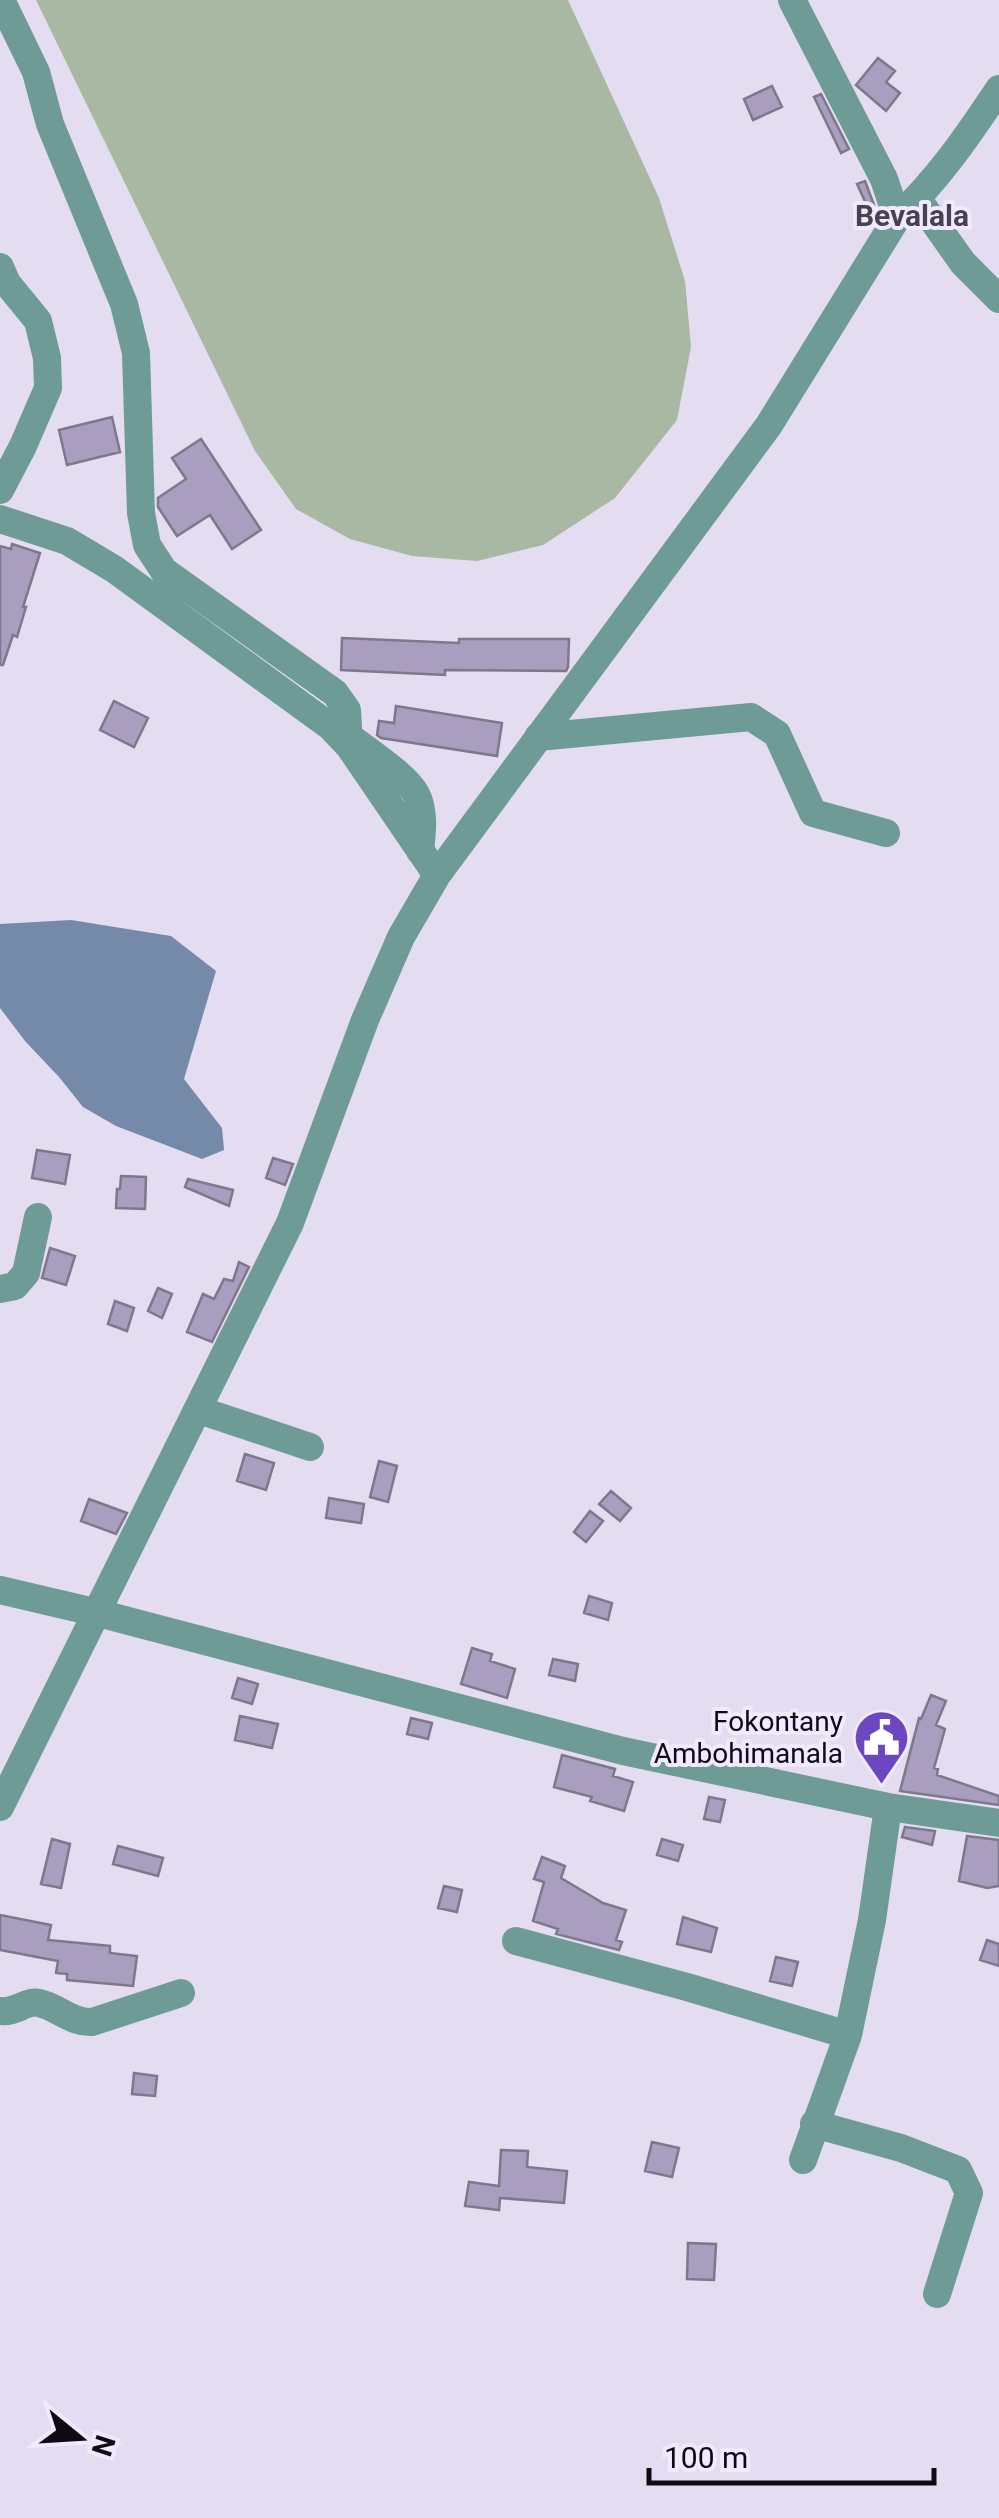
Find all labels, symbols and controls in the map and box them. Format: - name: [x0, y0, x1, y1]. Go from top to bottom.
- district label: Bevalala: [855, 198, 969, 233]
- place label: Fokontany Ambohimanala: [654, 1705, 843, 1770]
- public building icon: Fokontany Ambohimanala: [852, 1707, 912, 1786]
- north arrow: [30, 2388, 130, 2488]
- scale bar: [649, 2423, 934, 2485]
- text: N: [85, 2431, 122, 2460]
- text: 100 m: [664, 2440, 748, 2475]

